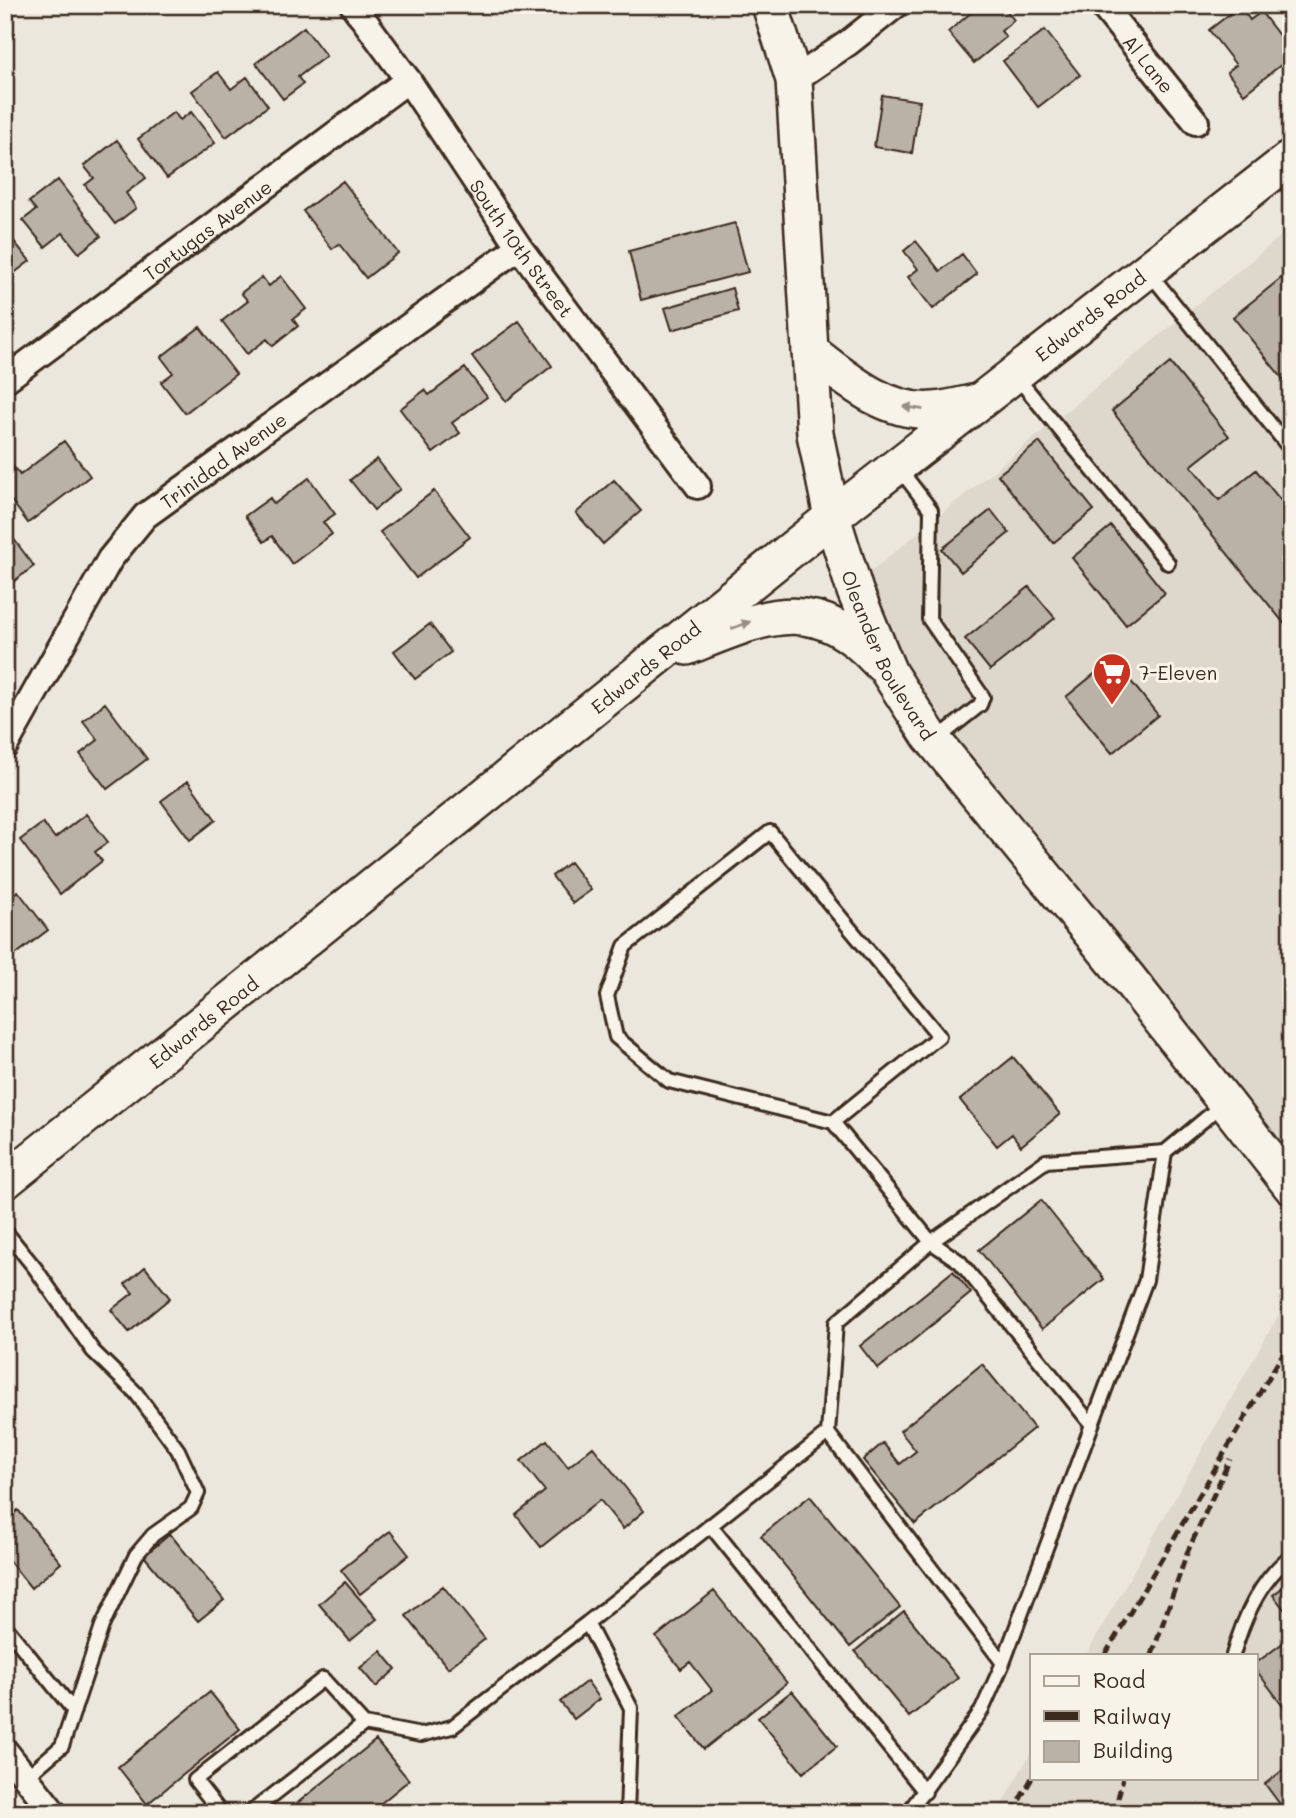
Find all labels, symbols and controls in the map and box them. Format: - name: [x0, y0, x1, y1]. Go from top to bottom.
- street label: Al Lane: [1118, 29, 1180, 98]
- street label: Tortugas Avenue: [138, 173, 276, 286]
- street label: South 10th Street: [465, 174, 580, 322]
- street label: Edwards Road: [1030, 264, 1150, 366]
- one-way arrow: [902, 402, 924, 413]
- street label: Trinidad Avenue: [155, 406, 291, 514]
- street label: Oleander Boulevard: [837, 567, 941, 745]
- street label: Edwards Road: [585, 615, 705, 719]
- one-way arrow: [730, 620, 751, 631]
- supermarket icon: 7-Eleven: [1091, 651, 1133, 706]
- place label: 7-Eleven: [1139, 660, 1217, 685]
- street label: Edwards Road: [143, 970, 263, 1074]
- legend: [1030, 1654, 1258, 1780]
- text: Road: [1093, 1666, 1145, 1693]
- text: Railway: [1093, 1702, 1172, 1729]
- text: Building: [1093, 1736, 1173, 1763]

